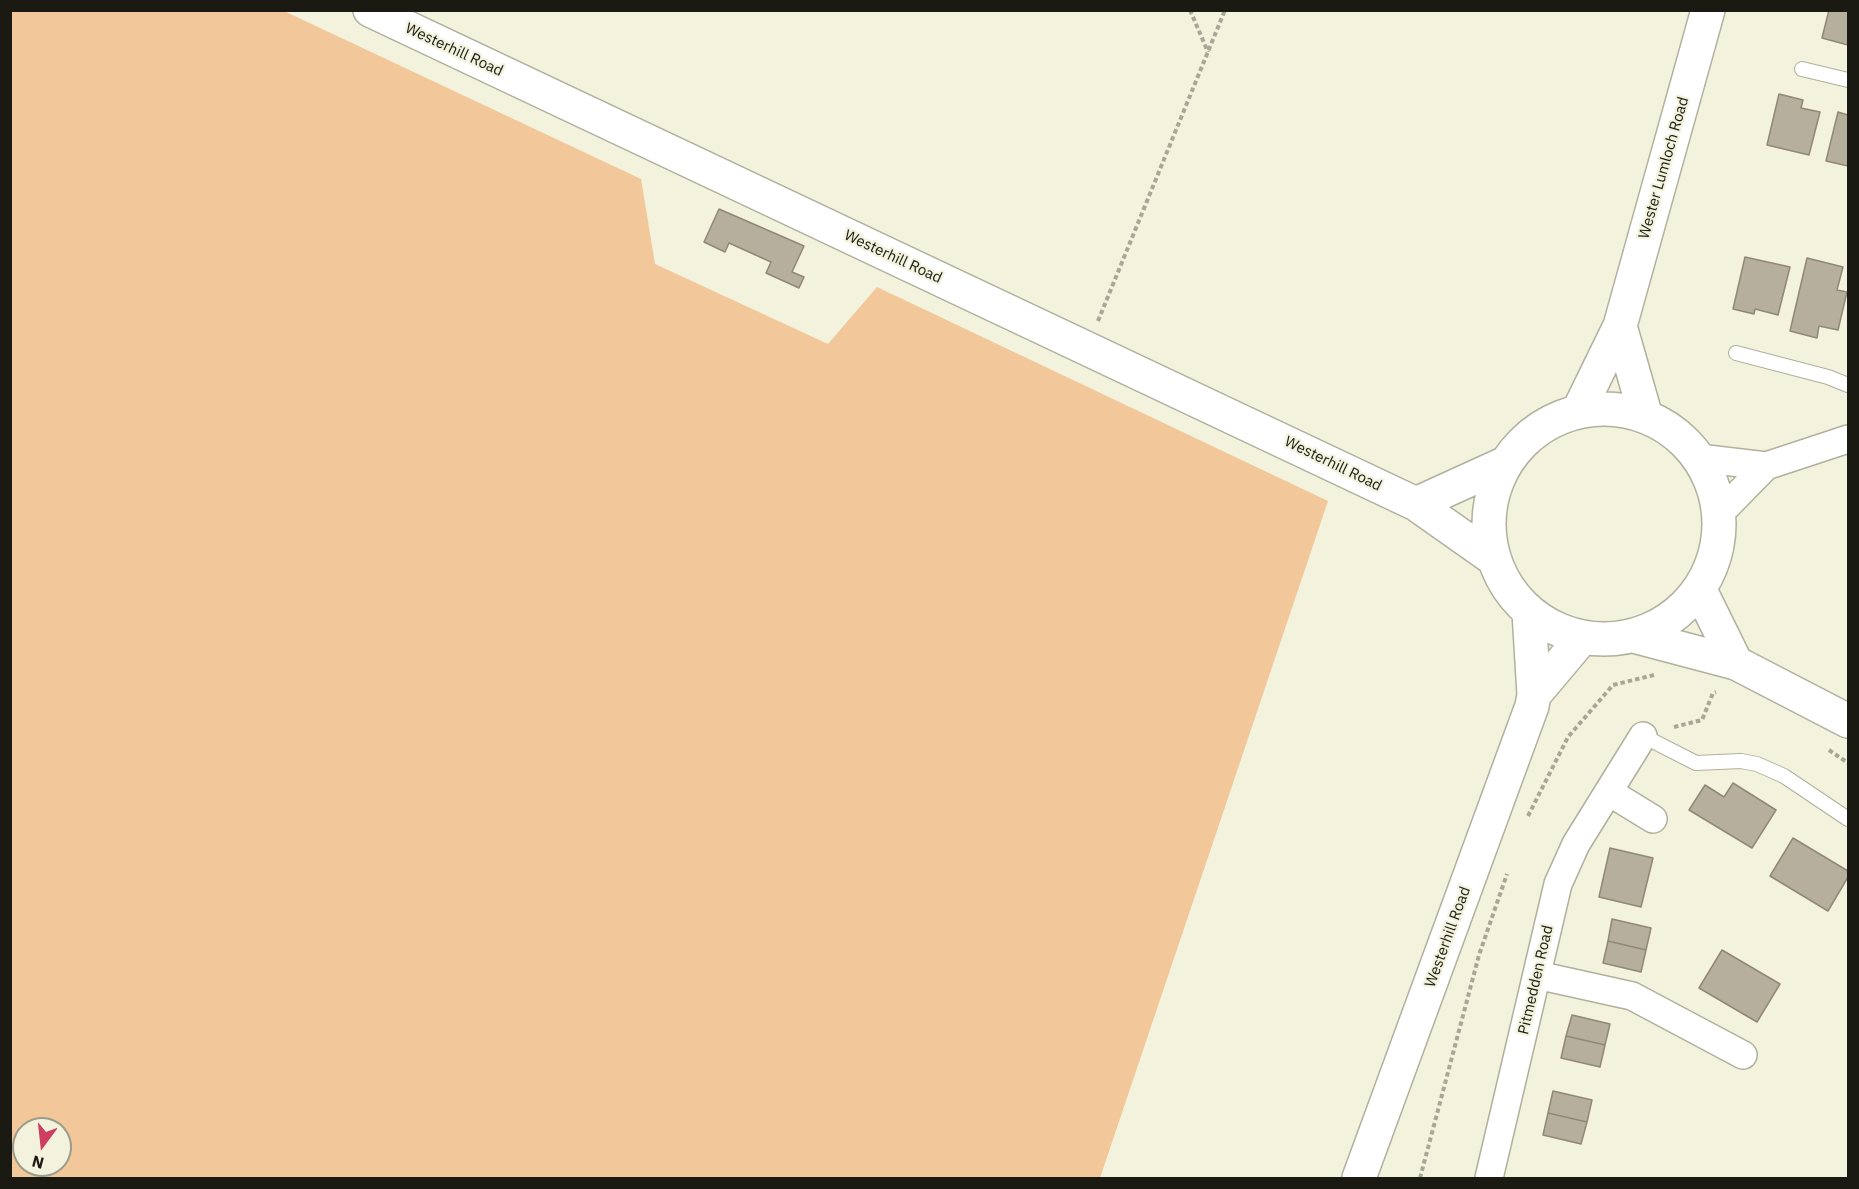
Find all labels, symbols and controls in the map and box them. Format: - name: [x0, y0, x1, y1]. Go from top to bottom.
- street label: Westerhill Road: [402, 19, 506, 81]
- street label: Wester Lumloch Road: [1635, 95, 1693, 241]
- street label: Westerhill Road: [841, 226, 945, 288]
- street label: Westerhill Road: [1281, 433, 1385, 495]
- street label: Westerhill Road: [1421, 884, 1475, 990]
- street label: Pitmedden Road: [1515, 924, 1557, 1036]
- north arrow: [12, 1117, 72, 1177]
- text: N: [30, 1151, 46, 1174]

